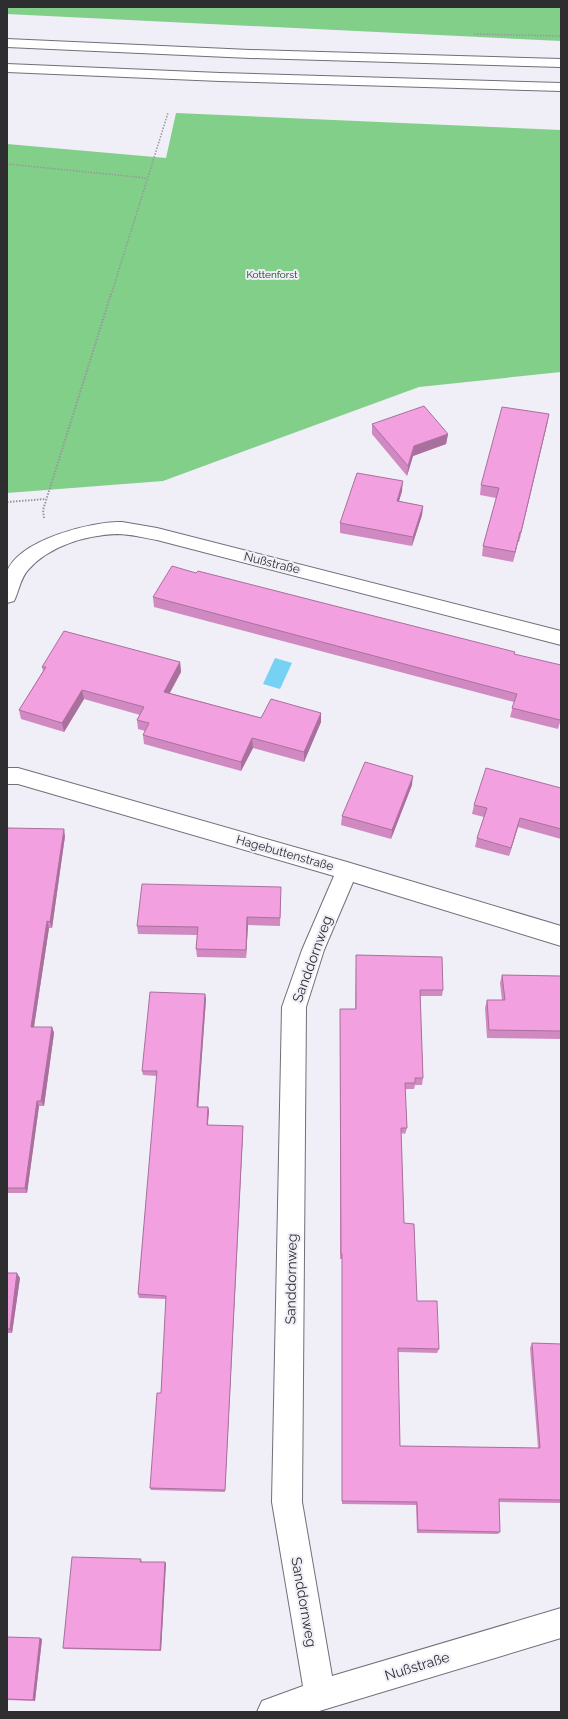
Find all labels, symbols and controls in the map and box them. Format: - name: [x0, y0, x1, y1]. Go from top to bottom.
- park label: Kottenforst: [246, 269, 298, 280]
- street label: Nußstraße: [243, 549, 301, 577]
- street label: Hagebuttenstraße: [235, 832, 335, 874]
- street label: Sanddornweg: [289, 914, 335, 1004]
- street label: Sanddornweg: [282, 1233, 300, 1325]
- street label: Sanddornweg: [288, 1556, 320, 1648]
- street label: Nußstraße: [383, 1649, 451, 1683]

